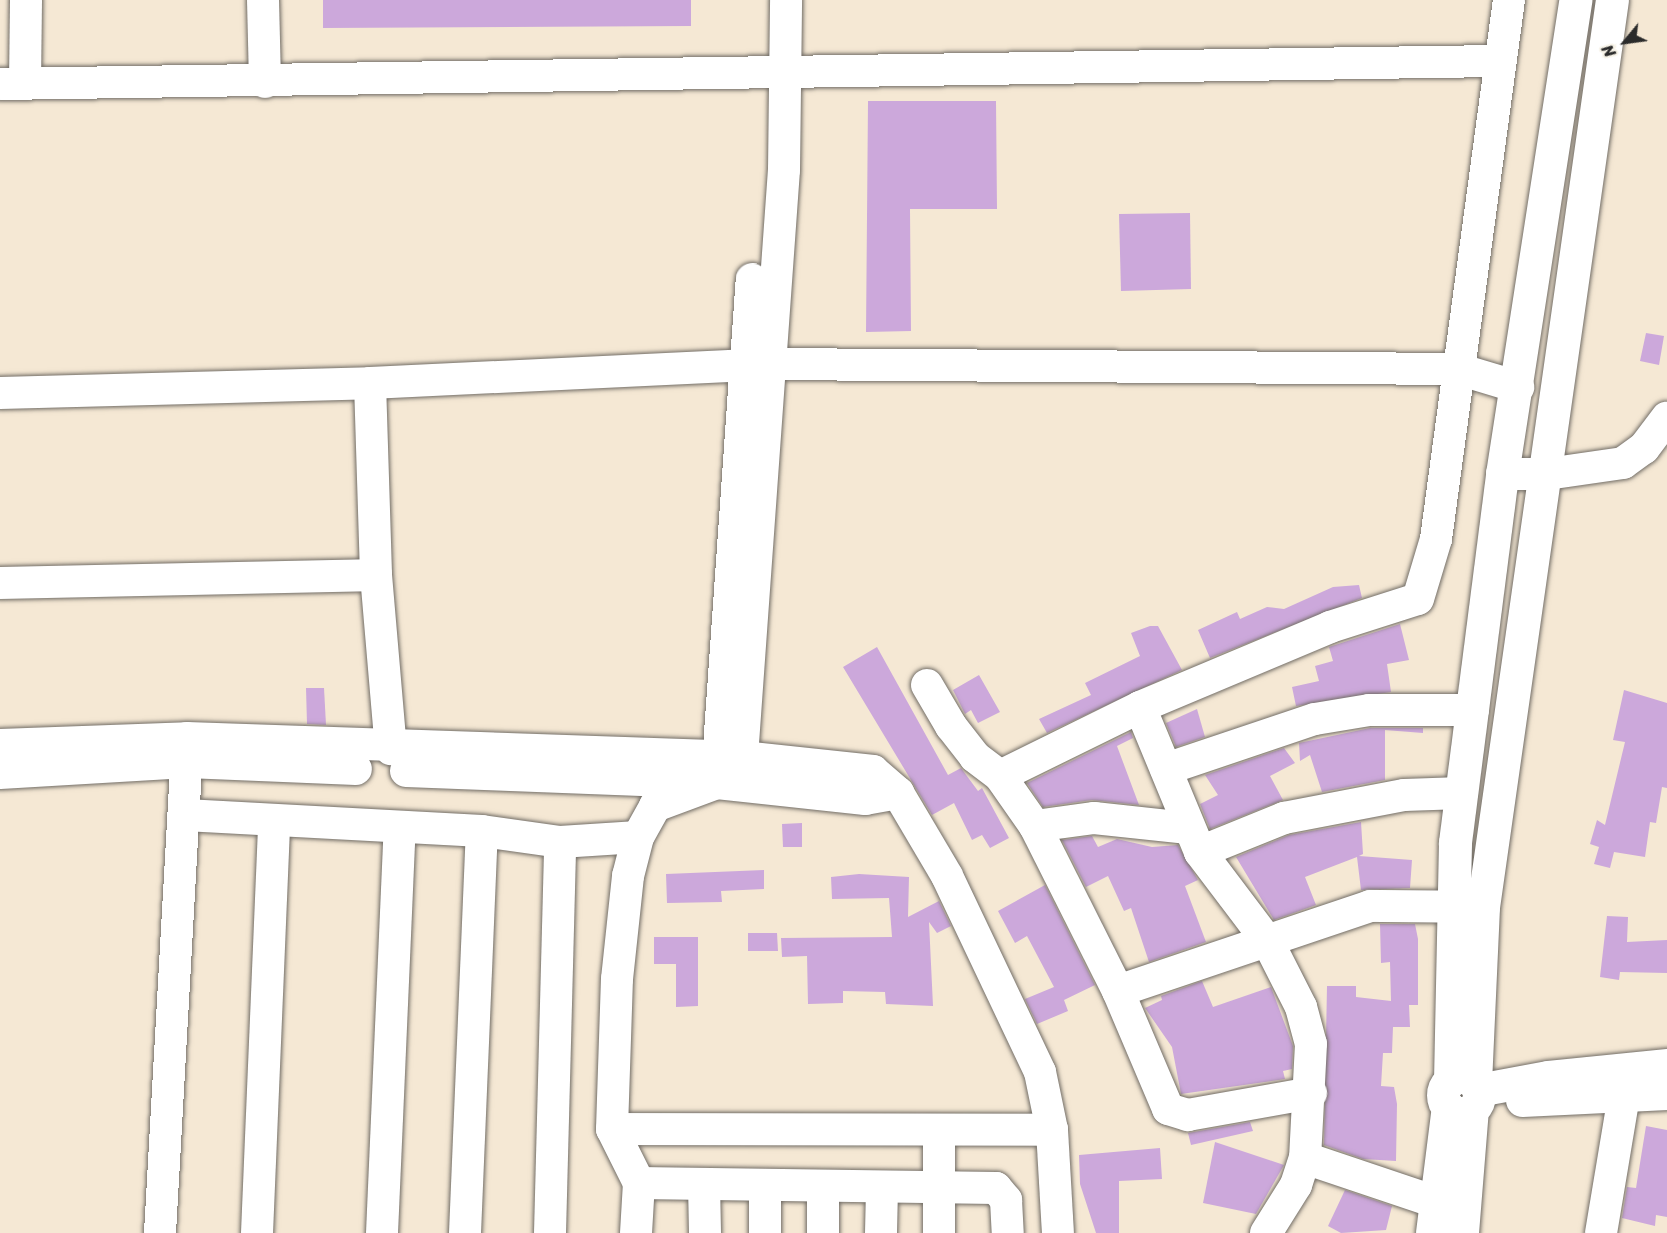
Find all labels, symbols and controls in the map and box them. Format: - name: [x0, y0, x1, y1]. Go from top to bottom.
- north arrow: [1595, 12, 1655, 72]
- text: N: [1593, 39, 1624, 63]

